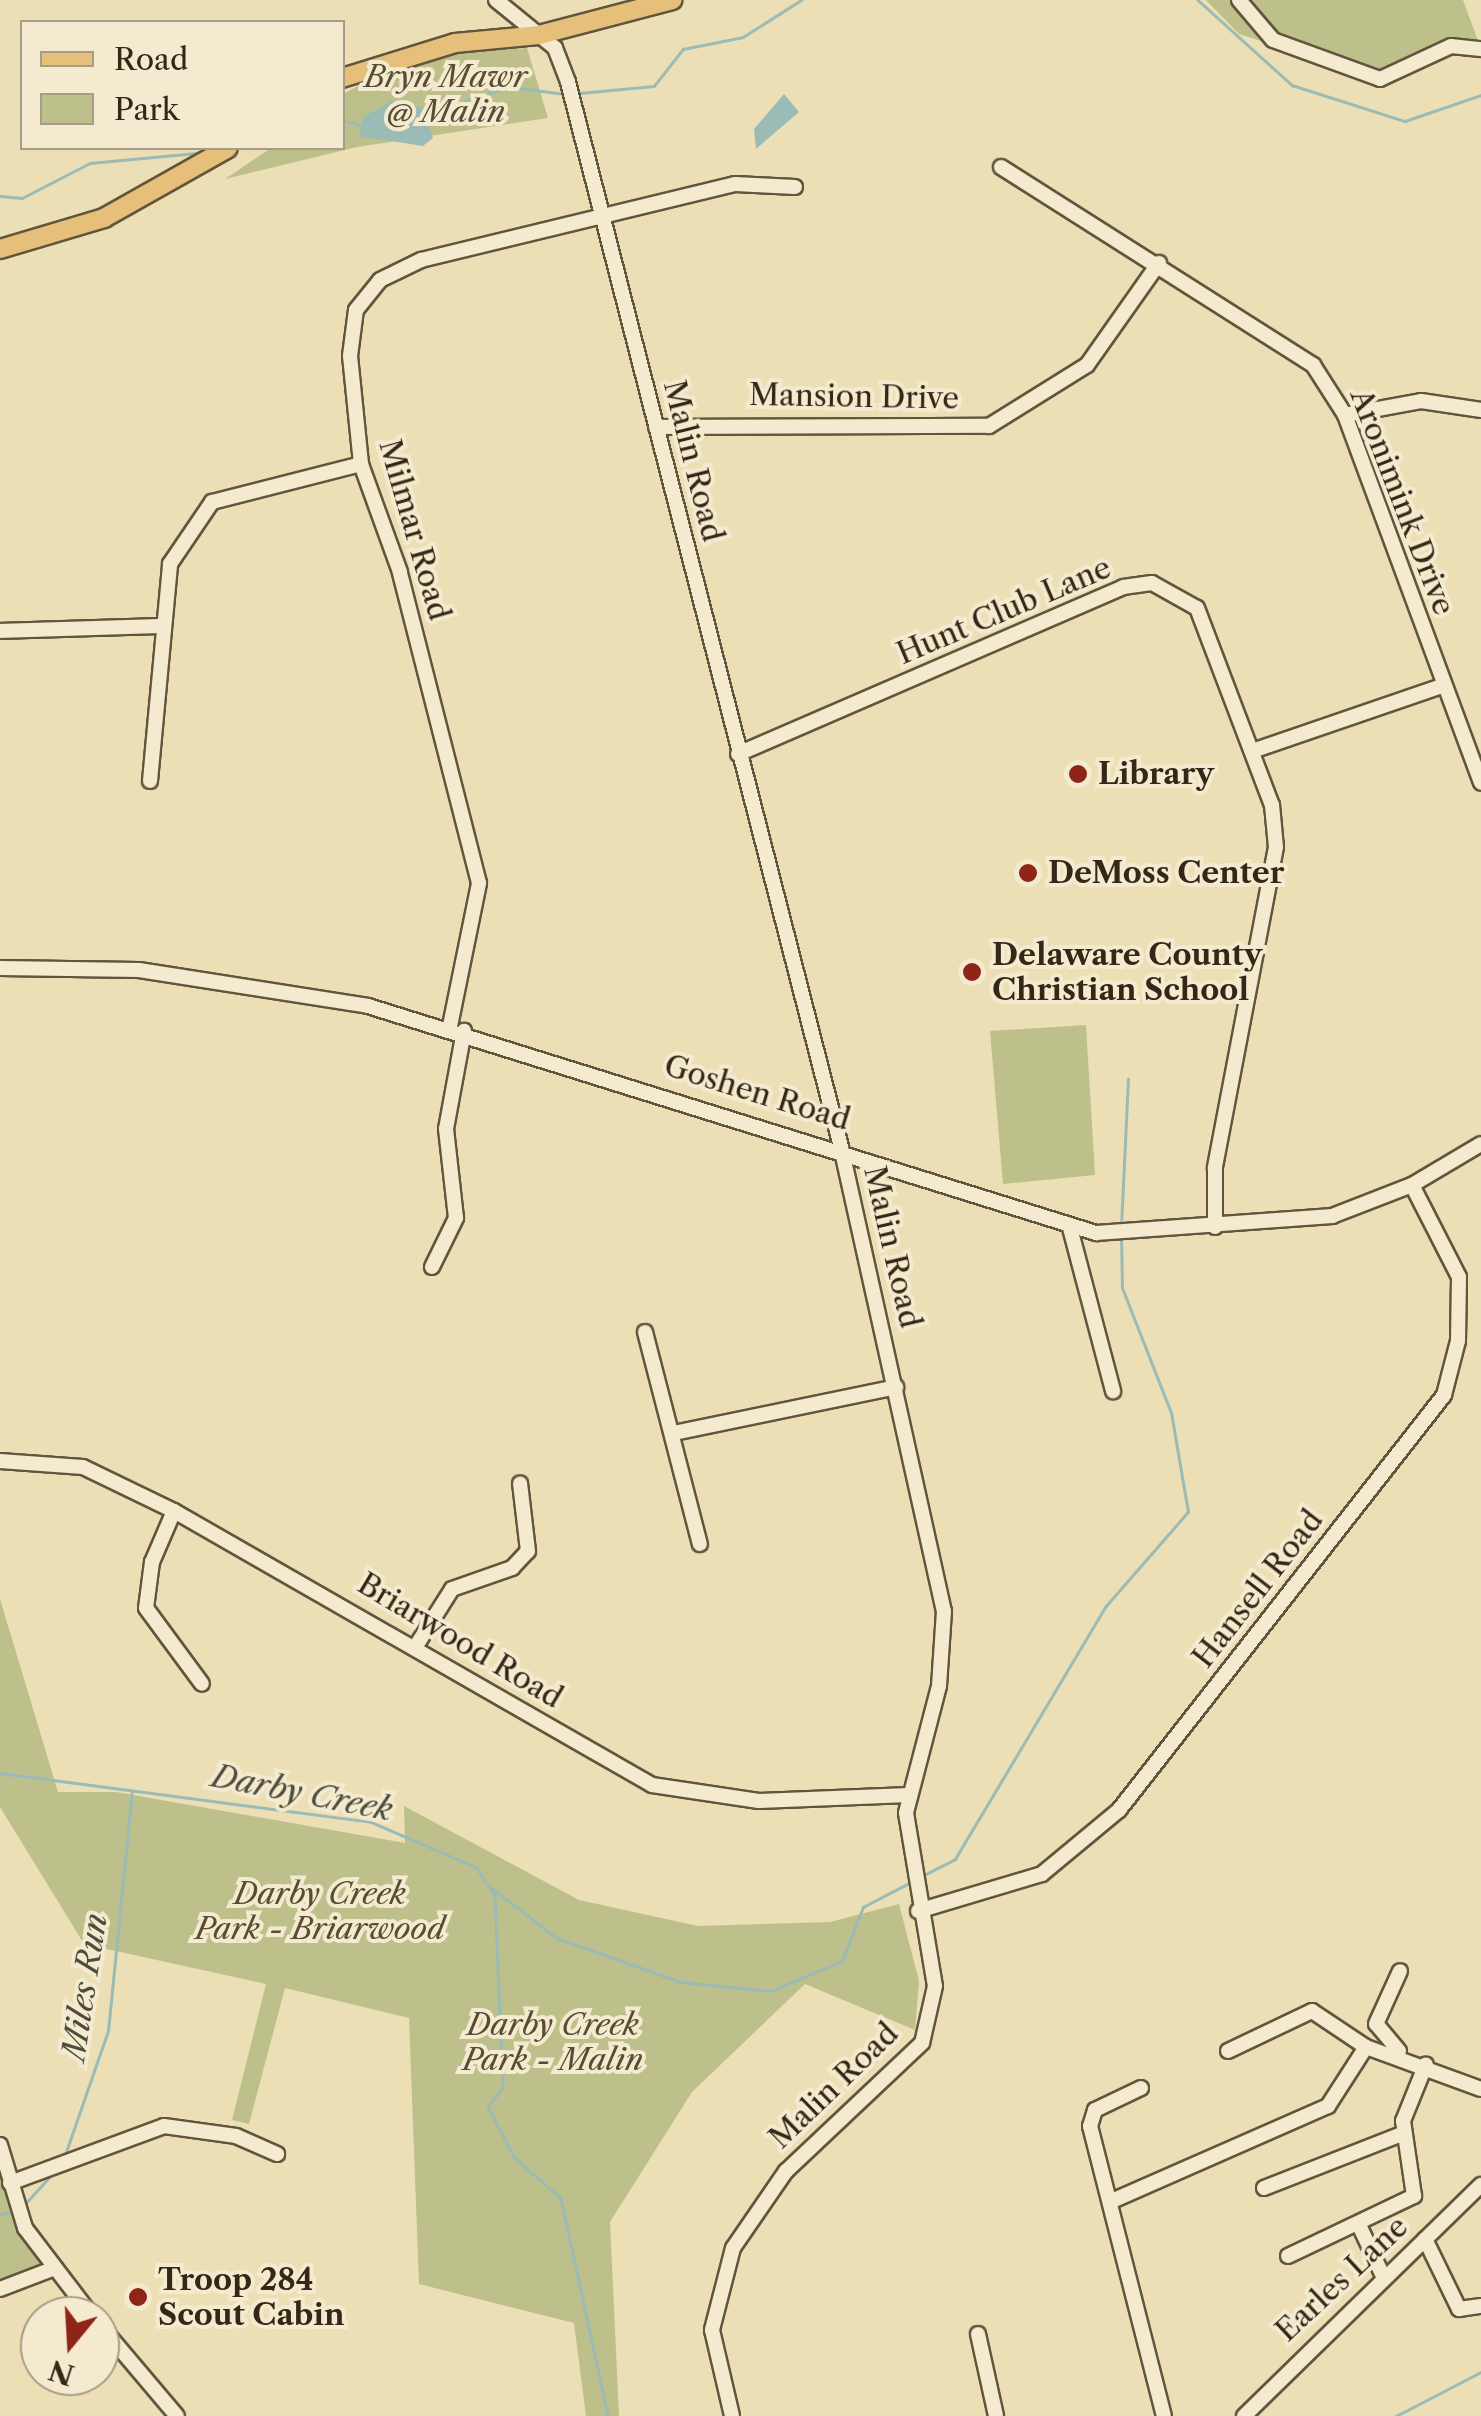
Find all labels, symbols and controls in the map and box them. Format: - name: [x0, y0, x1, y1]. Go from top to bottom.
- legend: [20, 20, 345, 150]
- text: Road: [114, 41, 188, 78]
- park label: Bryn Mawr @ Malin: [364, 59, 528, 130]
- text: Park: [114, 91, 179, 128]
- street label: Malin Road: [656, 377, 730, 545]
- street label: Mansion Drive: [749, 377, 959, 417]
- street label: Aronimink Drive: [1342, 384, 1462, 620]
- street label: Milmar Road: [371, 435, 457, 625]
- street label: Hunt Club Lane: [892, 550, 1116, 672]
- place label: Library: [1098, 756, 1214, 792]
- marker: Library: [1067, 763, 1089, 785]
- place label: DeMoss Center: [1048, 855, 1284, 891]
- marker: DeMoss Center: [1017, 862, 1039, 884]
- place label: Delaware County Christian School: [992, 937, 1262, 1008]
- marker: Delaware County Christian School: [961, 961, 983, 983]
- street label: Goshen Road: [660, 1048, 854, 1138]
- street label: Malin Road: [856, 1163, 928, 1331]
- street label: Hansell Road: [1185, 1503, 1331, 1675]
- street label: Briarwood Road: [351, 1566, 569, 1716]
- water label: Darby Creek: [208, 1757, 396, 1829]
- park label: Darby Creek Park - Briarwood: [195, 1876, 445, 1946]
- water label: Miles Run: [54, 1911, 116, 2063]
- park label: Darby Creek Park - Malin: [463, 2007, 643, 2078]
- street label: Malin Road: [762, 2016, 906, 2156]
- street label: Earles Lane: [1269, 2209, 1415, 2349]
- place label: Troop 284 Scout Cabin: [158, 2262, 345, 2332]
- marker: Troop 284 Scout Cabin: [127, 2286, 149, 2308]
- north arrow: [20, 2296, 120, 2396]
- text: N: [45, 2353, 78, 2393]

